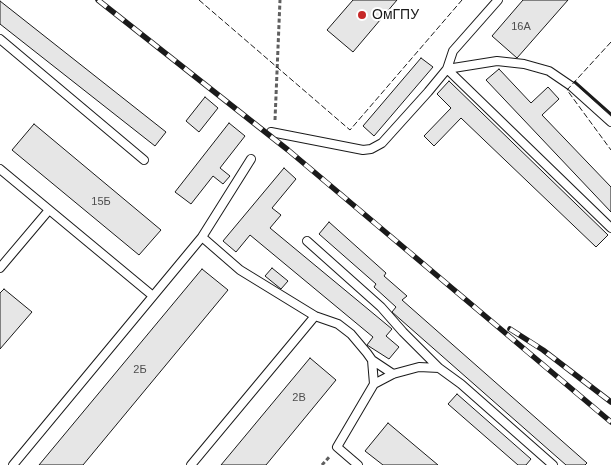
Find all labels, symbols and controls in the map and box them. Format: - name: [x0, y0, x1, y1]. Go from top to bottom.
- place label: ОмГПУ: [372, 7, 419, 23]
- marker: ОмГПУ: [356, 9, 368, 21]
- house number: 16А: [511, 20, 531, 34]
- house number: 15Б: [91, 195, 111, 209]
- house number: 2Б: [133, 363, 147, 377]
- house number: 2В: [292, 391, 306, 405]

